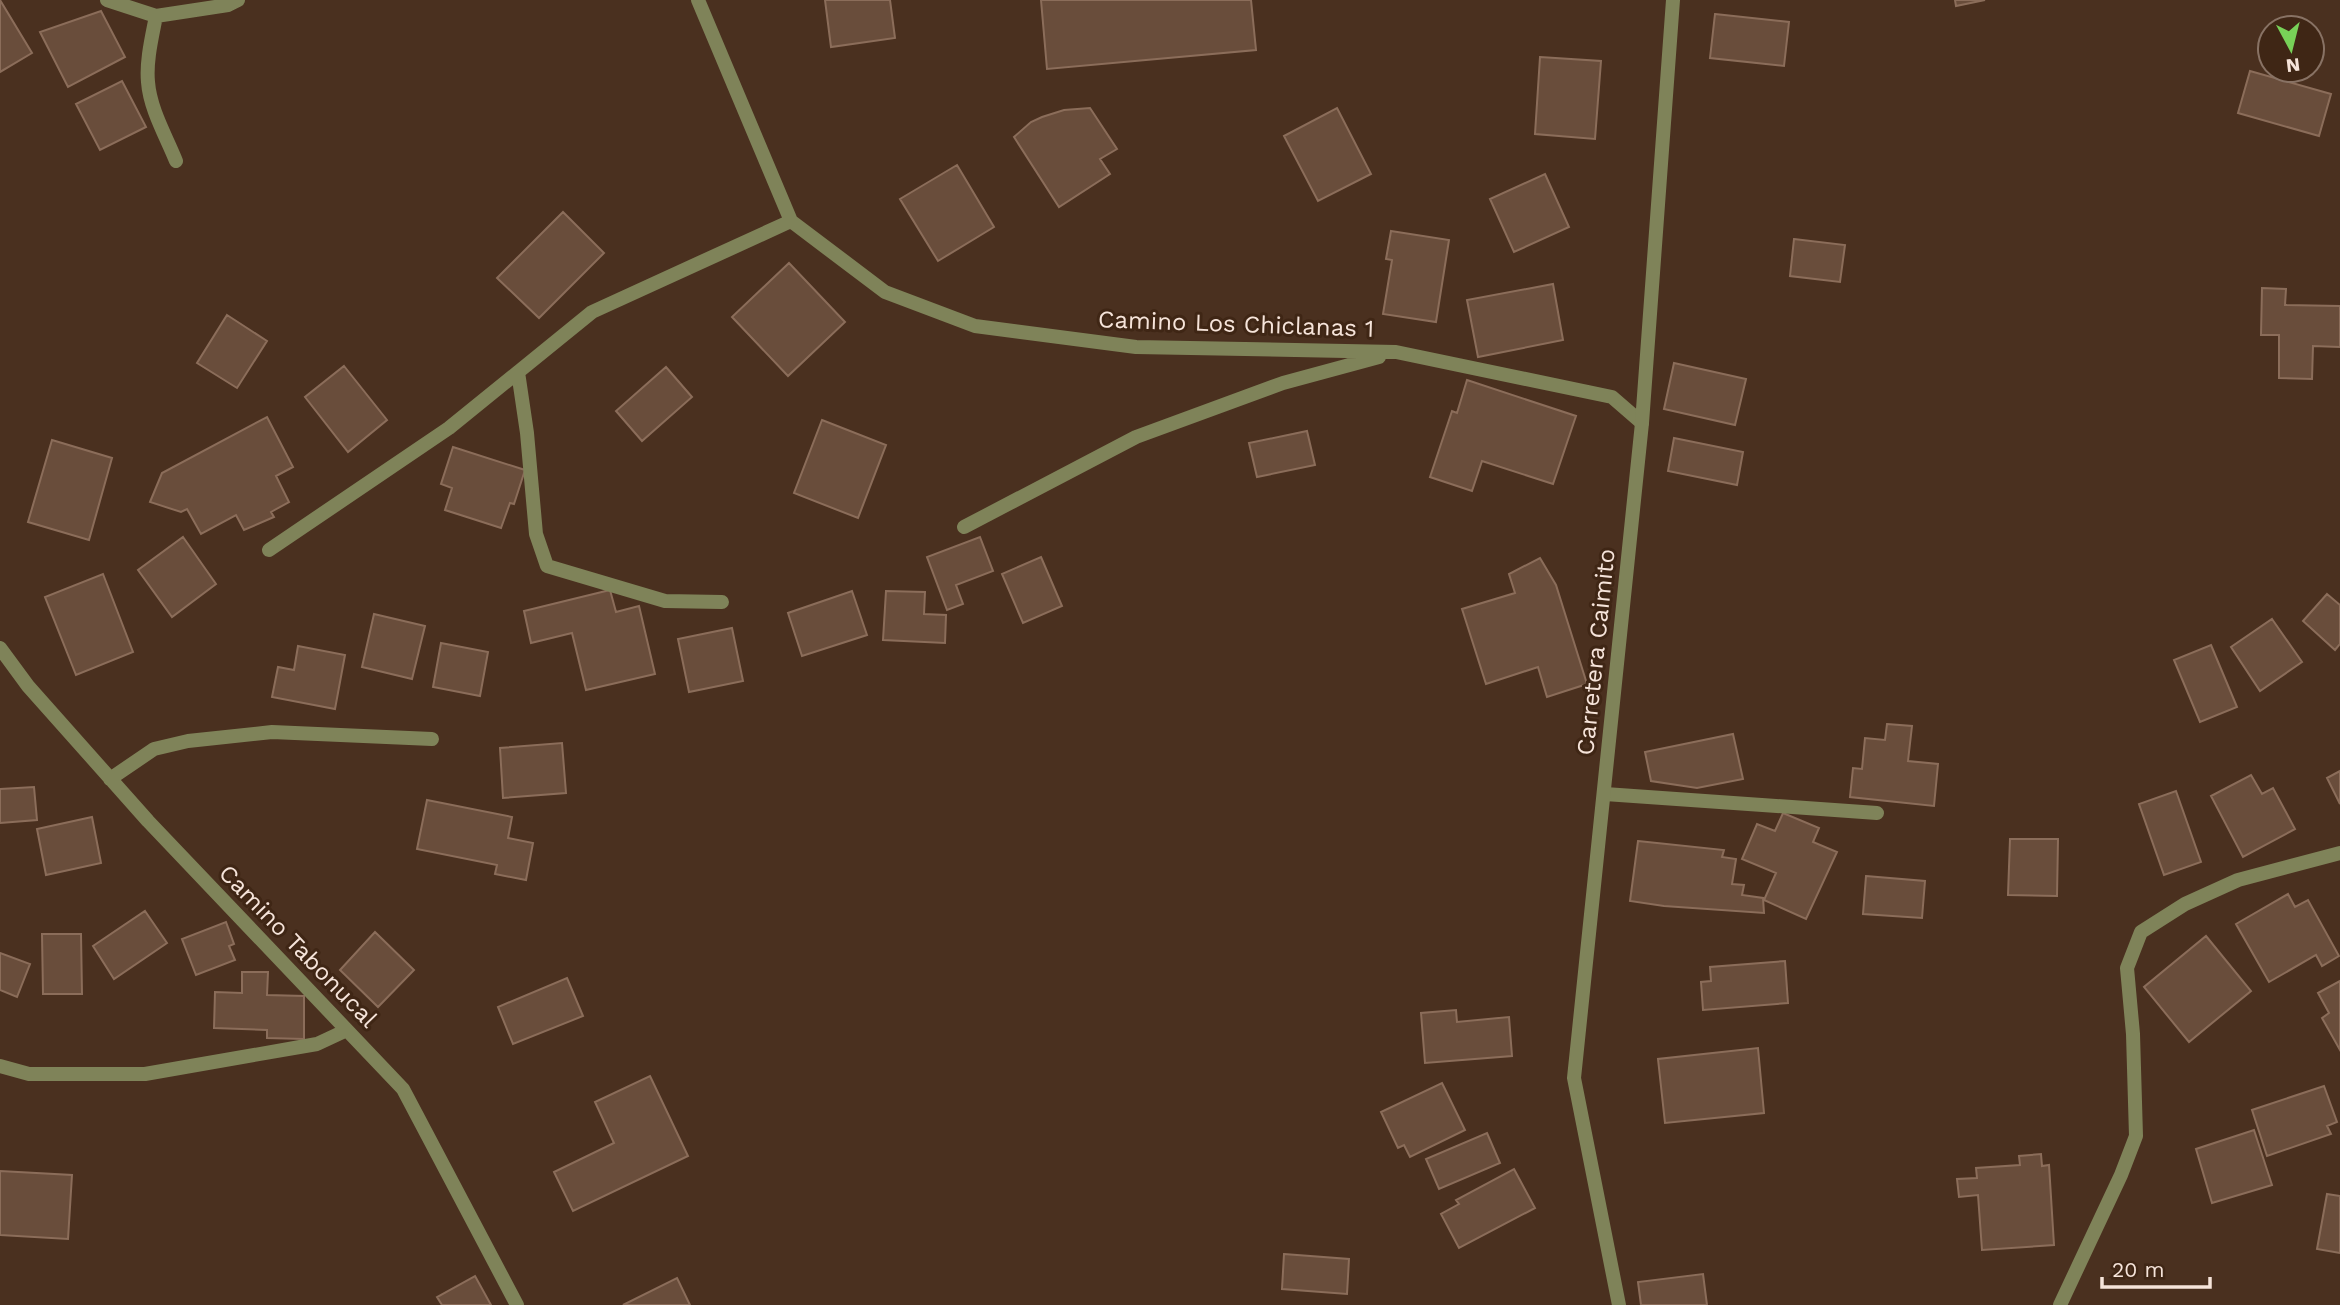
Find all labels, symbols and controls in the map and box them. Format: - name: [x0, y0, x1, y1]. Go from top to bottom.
- north arrow: [2256, 14, 2326, 84]
- text: N: [2285, 53, 2301, 78]
- street label: Camino Los Chiclanas 1: [1097, 305, 1375, 343]
- street label: Carretera Caimito: [1571, 547, 1621, 757]
- street label: Camino Tabonucal: [213, 859, 383, 1034]
- scale bar: [2102, 1246, 2210, 1290]
- text: 20 m: [2112, 1257, 2164, 1282]

